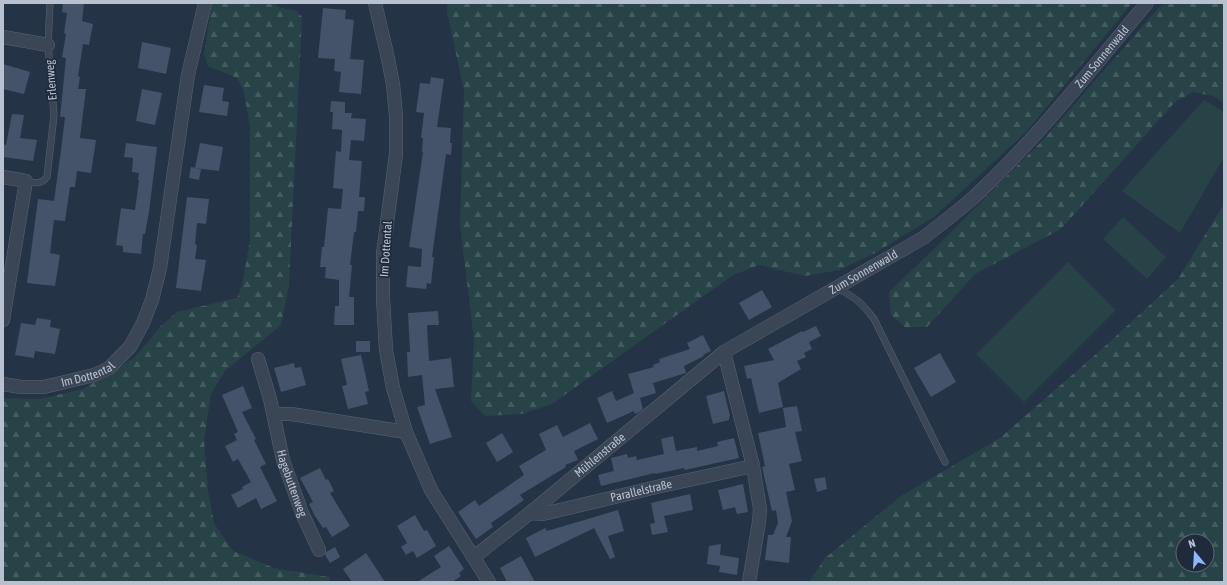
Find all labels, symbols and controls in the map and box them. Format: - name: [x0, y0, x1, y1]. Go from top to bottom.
- street label: Zum Sonnenwald: [1072, 23, 1132, 91]
- street label: Erlenweg: [42, 58, 60, 101]
- street label: Im Dottental: [377, 220, 395, 277]
- street label: Zum Sonnenwald: [827, 247, 900, 297]
- street label: Im Dottental: [60, 358, 119, 390]
- street label: Mühlenstraße: [572, 430, 628, 480]
- street label: Hagebuttenweg: [274, 449, 310, 520]
- street label: Parallelstraße: [609, 477, 673, 505]
- north arrow: [1175, 533, 1215, 573]
- text: N: [1187, 537, 1197, 550]

